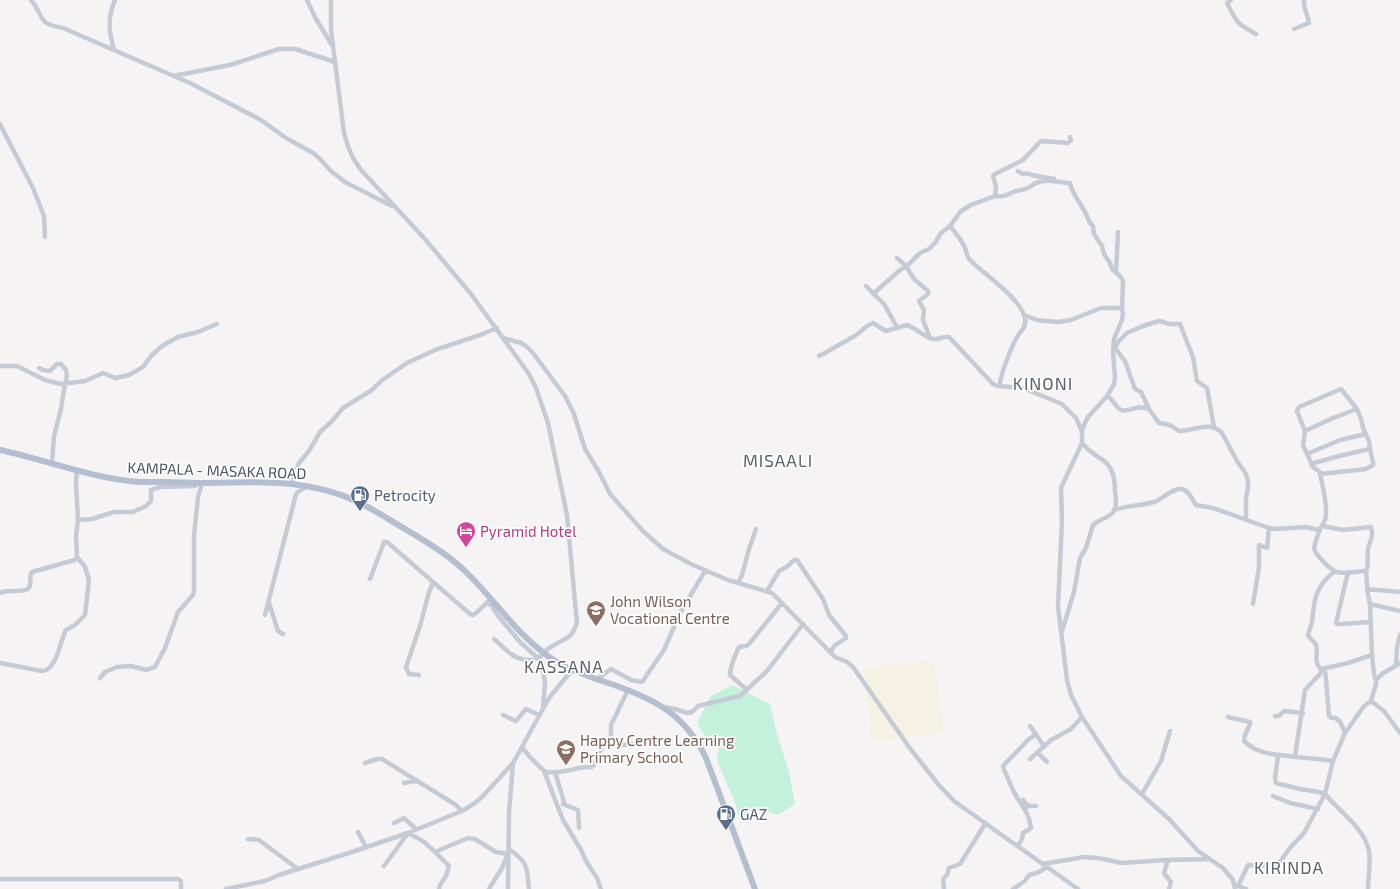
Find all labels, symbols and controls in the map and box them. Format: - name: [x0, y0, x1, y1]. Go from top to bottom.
- district label: KINONI: [1013, 373, 1073, 393]
- district label: MISAALI: [743, 450, 813, 470]
- street label: KAMPALA - MASAKA ROAD: [127, 458, 307, 482]
- fuel station icon: Petrocity: [349, 484, 371, 512]
- place label: Petrocity: [374, 486, 436, 504]
- hotel icon: Pyramid Hotel: [455, 520, 477, 548]
- place label: Pyramid Hotel: [480, 522, 577, 540]
- place label: John Wilson Vocational Centre: [610, 592, 730, 627]
- school or university icon: John Wilson Vocational Centre: [585, 599, 607, 627]
- district label: KASSANA: [524, 656, 604, 676]
- place label: Happy Centre Learning Primary School: [580, 731, 735, 766]
- school or university icon: Happy Centre Learning Primary School: [555, 738, 577, 766]
- fuel station icon: GAZ: [715, 803, 737, 831]
- place label: GAZ: [740, 805, 767, 823]
- district label: KIRINDA: [1254, 857, 1324, 877]

